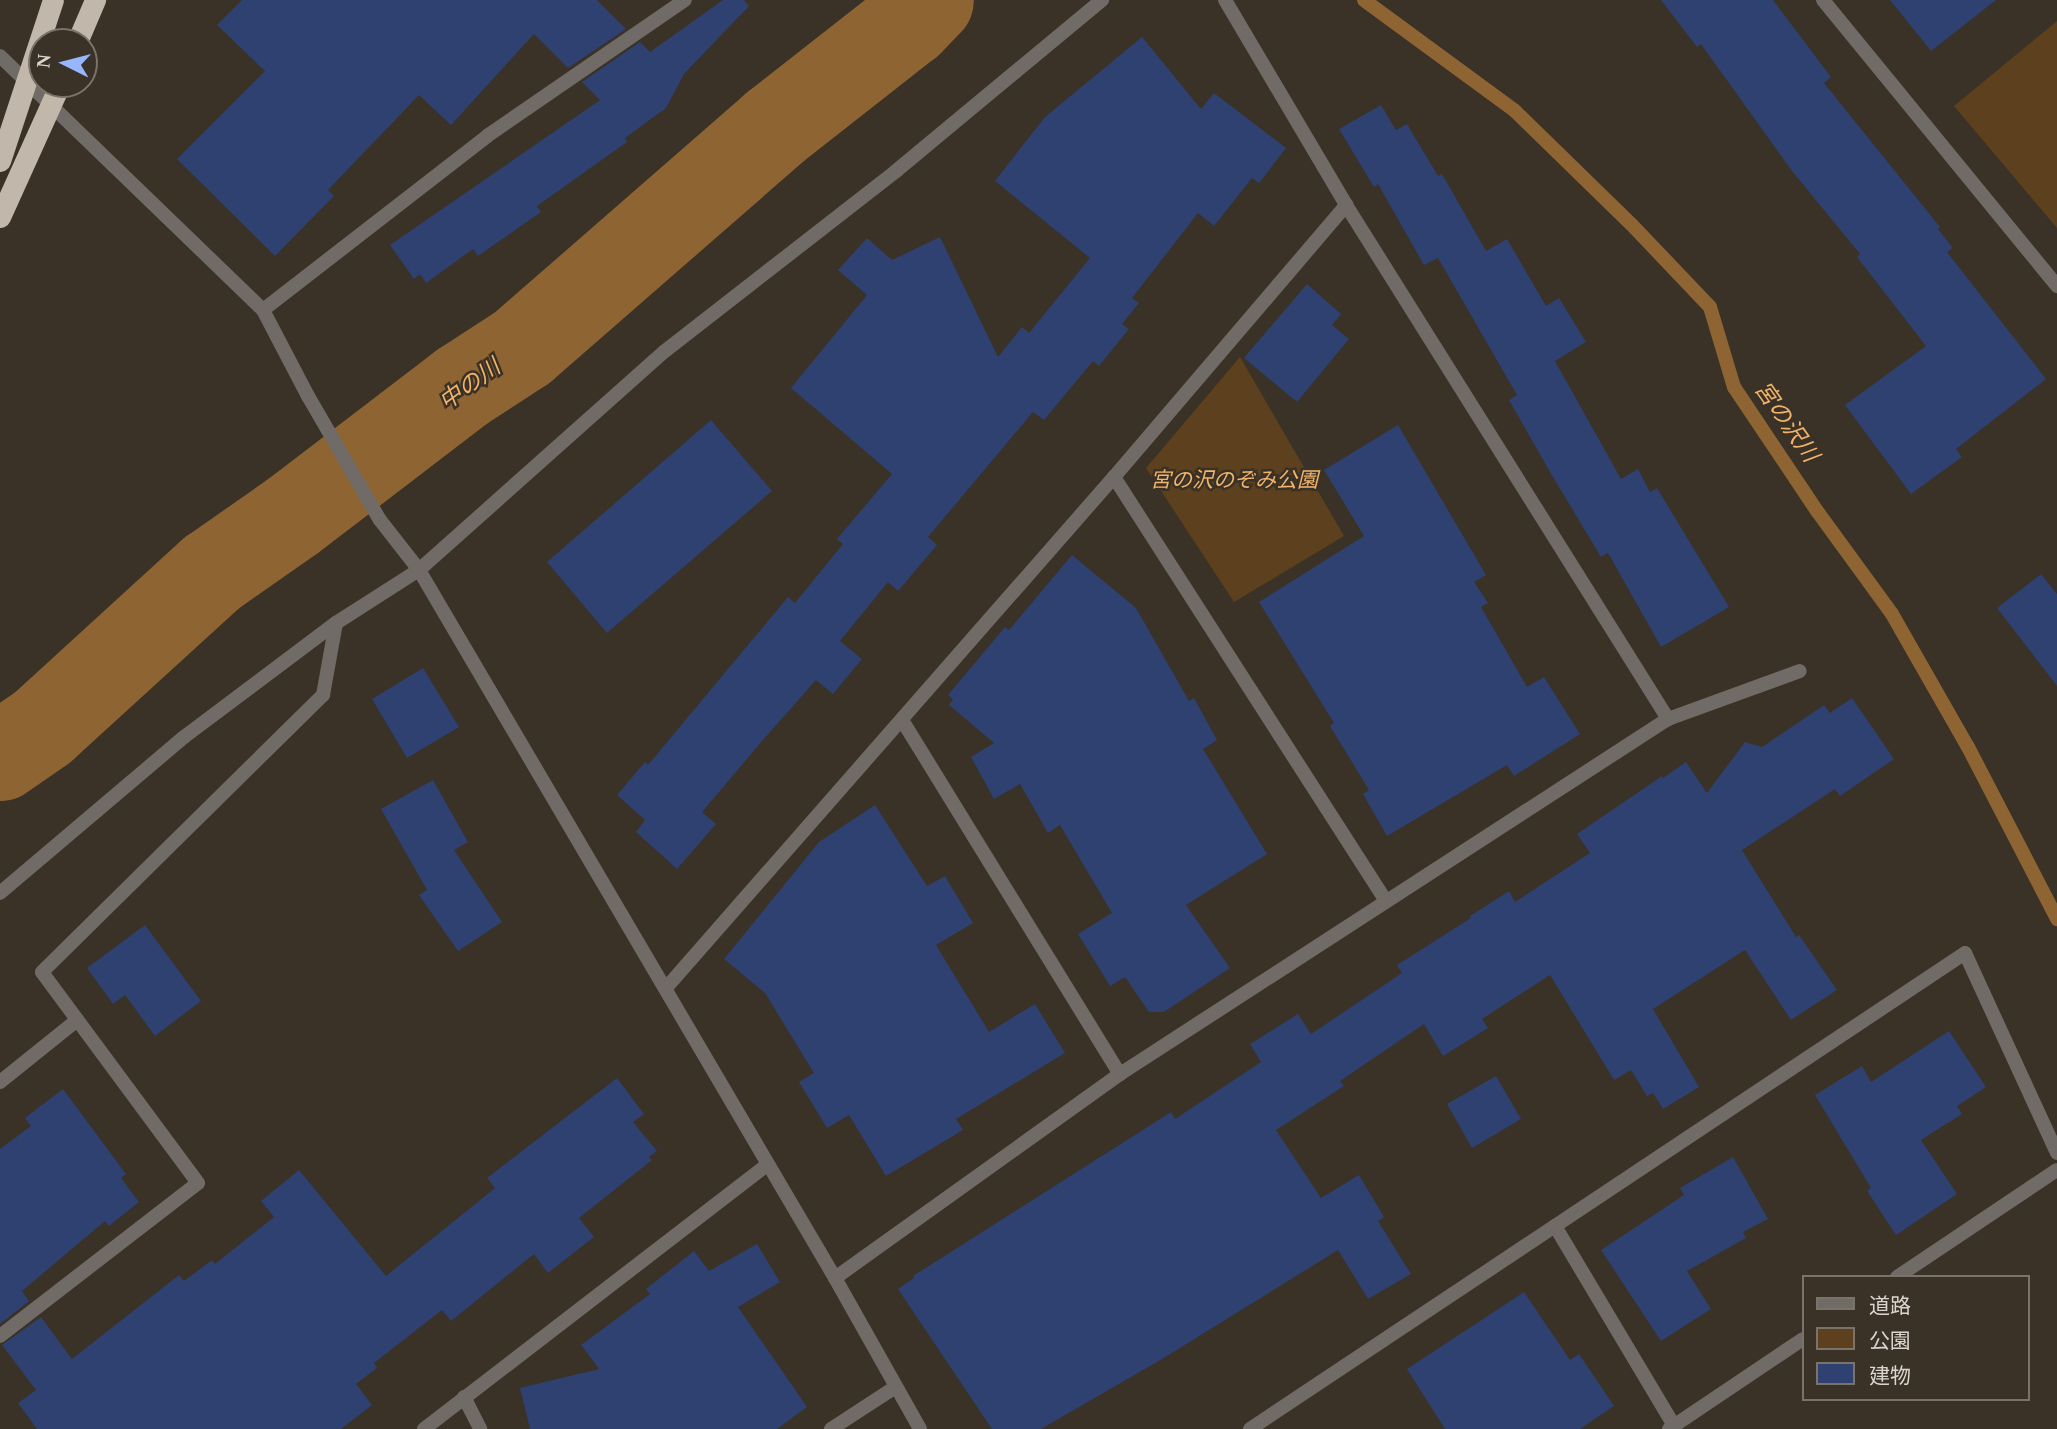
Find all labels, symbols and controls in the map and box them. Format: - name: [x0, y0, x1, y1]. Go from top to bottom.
- north arrow: [28, 28, 98, 98]
- text: N: [32, 53, 55, 69]
- water label: 中の川: [434, 354, 506, 416]
- water label: 宮の沢川: [1748, 376, 1824, 468]
- park label: 宮の沢のぞみ公園: [1150, 467, 1318, 493]
- legend: [1801, 1275, 2029, 1401]
- text: 道路: [1869, 1294, 1911, 1318]
- text: 公園: [1869, 1329, 1911, 1353]
- text: 建物: [1869, 1364, 1911, 1388]

